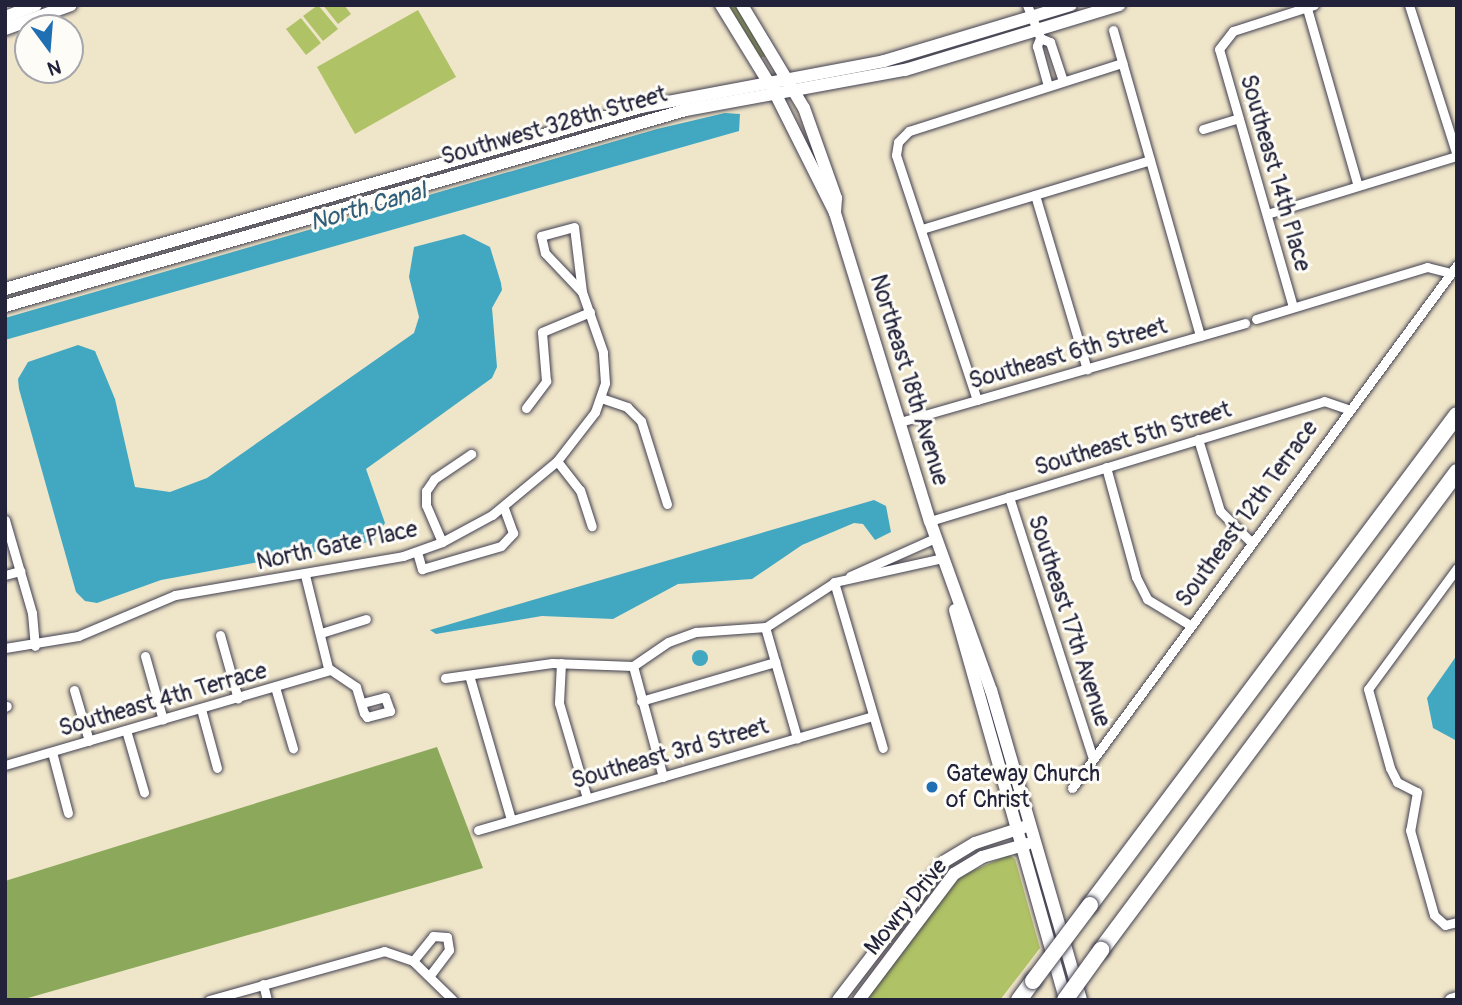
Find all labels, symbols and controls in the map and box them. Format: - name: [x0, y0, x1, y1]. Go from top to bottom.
- north arrow: [14, 14, 84, 84]
- text: N: [45, 54, 64, 81]
- street label: Southeast 14th Place: [1234, 72, 1316, 274]
- street label: Southwest 328th Street: [438, 81, 670, 171]
- water label: North Canal: [307, 177, 429, 237]
- street label: Northeast 18th Avenue: [864, 271, 954, 489]
- street label: Southeast 6th Street: [966, 313, 1170, 395]
- street label: Southeast 5th Street: [1031, 396, 1235, 482]
- street label: Southeast 12th Terrace: [1170, 415, 1324, 613]
- street label: Southeast 17th Avenue: [1022, 512, 1116, 730]
- street label: North Gate Place: [254, 515, 420, 577]
- street label: Southeast 4th Terrace: [56, 657, 270, 743]
- street label: Southeast 3rd Street: [569, 713, 771, 795]
- place label: Gateway Church of Christ: [946, 760, 1100, 814]
- marker: Gateway Church of Christ: [924, 779, 940, 795]
- street label: Mowry Drive: [859, 853, 953, 961]

